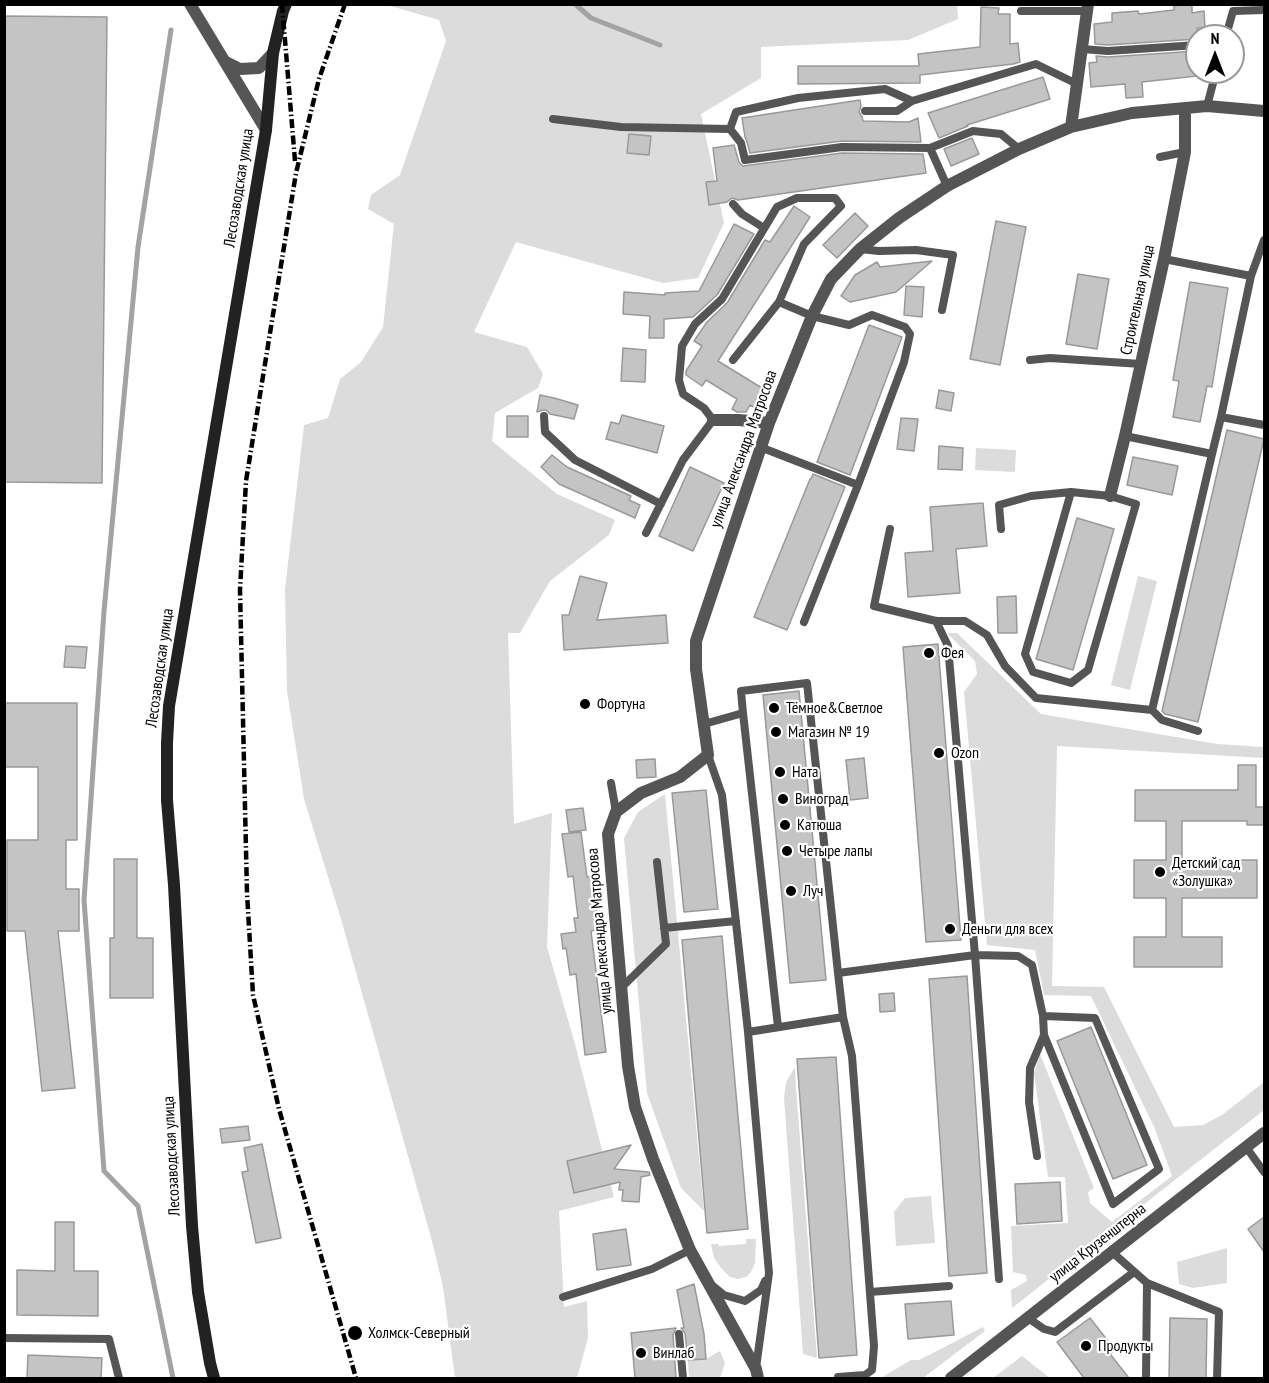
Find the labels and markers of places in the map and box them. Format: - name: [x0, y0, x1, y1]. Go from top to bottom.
- place label: Фея: [941, 643, 964, 663]
- marker: Фея: [922, 646, 936, 660]
- place label: Фортуна: [597, 694, 645, 714]
- marker: Фортуна: [578, 697, 592, 711]
- place label: Тёмное&Светлое: [786, 698, 883, 718]
- marker: Тёмное&Светлое: [767, 701, 781, 715]
- place label: Магазин № 19: [788, 722, 870, 742]
- marker: Магазин № 19: [769, 725, 783, 739]
- place label: Ozon: [951, 743, 979, 763]
- marker: Ozon: [932, 746, 946, 760]
- place label: Ната: [792, 762, 818, 782]
- marker: Ната: [773, 765, 787, 779]
- place label: Виноград: [795, 789, 849, 809]
- marker: Виноград: [776, 792, 790, 806]
- place label: Катюша: [797, 815, 842, 835]
- marker: Катюша: [778, 818, 792, 832]
- place label: Четыре лапы: [799, 841, 872, 861]
- marker: Четыре лапы: [780, 844, 794, 858]
- place label: Детский сад «Золушка»: [1172, 853, 1240, 891]
- marker: Детский сад «Золушка»: [1153, 865, 1167, 879]
- place label: Луч: [803, 881, 823, 901]
- marker: Луч: [784, 884, 798, 898]
- place label: Деньги для всех: [962, 919, 1053, 939]
- marker: Деньги для всех: [943, 922, 957, 936]
- place label: Холмск-Северный: [368, 1323, 470, 1343]
- marker: Холмск-Северный: [346, 1324, 364, 1342]
- place label: Продукты: [1098, 1336, 1153, 1356]
- marker: Продукты: [1079, 1339, 1093, 1353]
- place label: Винлаб: [653, 1343, 694, 1363]
- marker: Винлаб: [634, 1346, 648, 1360]

